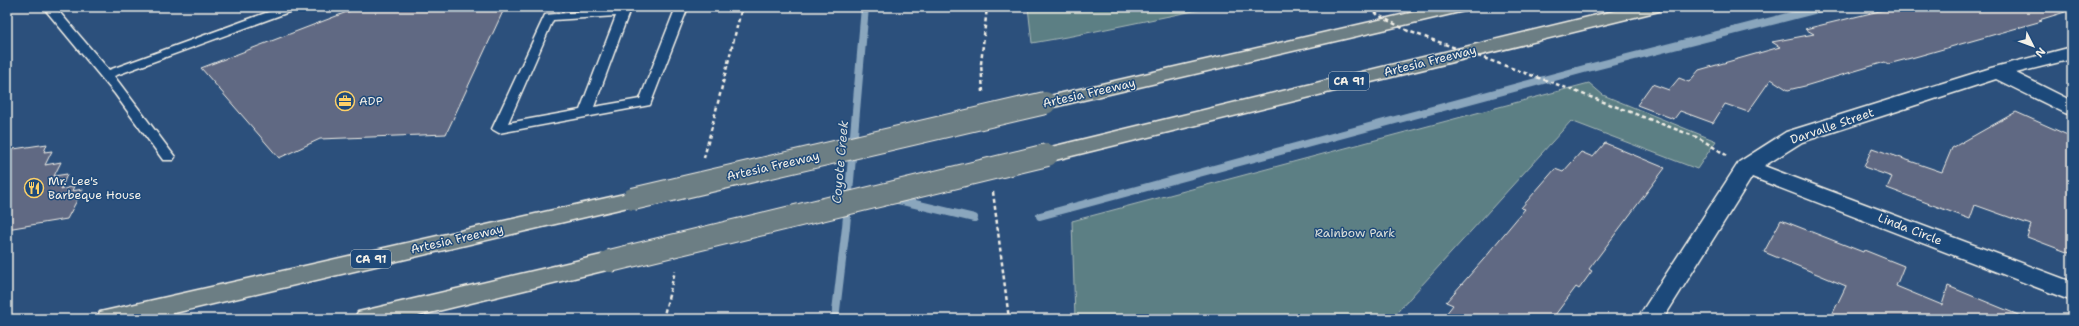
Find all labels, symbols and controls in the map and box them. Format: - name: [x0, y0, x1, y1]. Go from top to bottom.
- north arrow: [2013, 26, 2053, 66]
- street label: Artesia Freeway: [1382, 42, 1478, 80]
- text: N: [2031, 44, 2049, 61]
- road number: CA 91: [1329, 72, 1369, 90]
- street label: Artesia Freeway: [1041, 75, 1137, 111]
- office icon: ADP: [334, 90, 356, 112]
- place label: ADP: [359, 93, 383, 109]
- street label: Darvalle Street: [1788, 104, 1876, 148]
- water label: Coyote Creek: [828, 119, 852, 204]
- street label: Artesia Freeway: [725, 148, 821, 184]
- place label: Mr. Lee's Barbeque House: [48, 173, 142, 203]
- restaurant icon: Mr. Lee's Barbeque House: [23, 177, 45, 199]
- street label: Linda Circle: [1876, 209, 1945, 249]
- street label: Artesia Freeway: [409, 221, 505, 257]
- park label: Rainbow Park: [1315, 225, 1395, 241]
- road number: CA 91: [351, 250, 391, 268]

